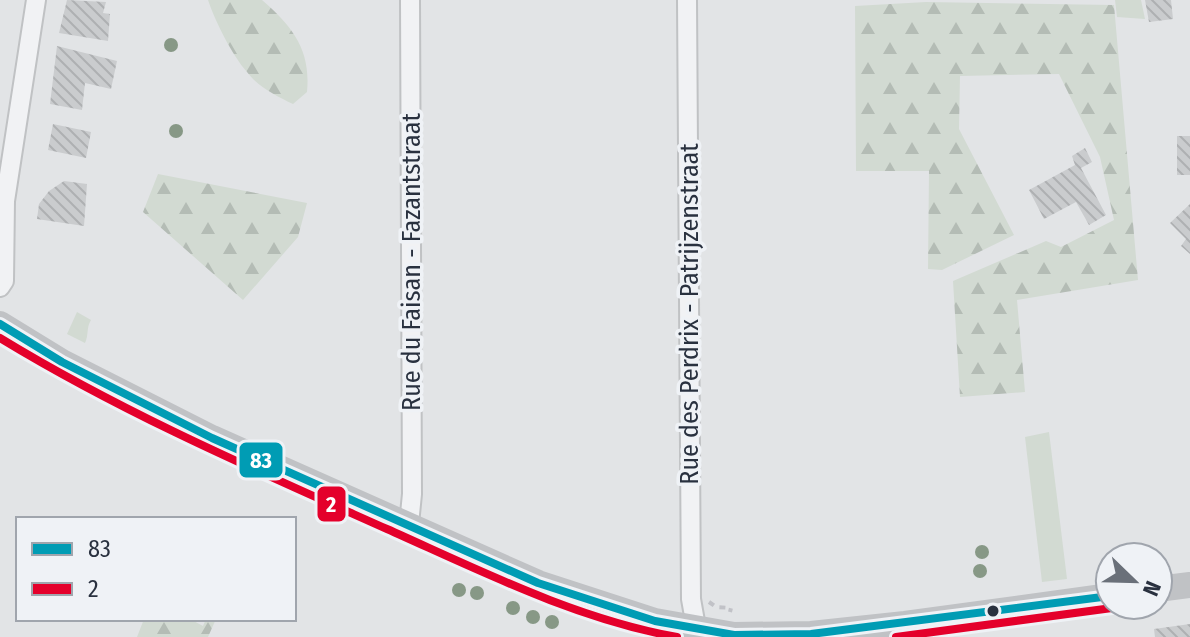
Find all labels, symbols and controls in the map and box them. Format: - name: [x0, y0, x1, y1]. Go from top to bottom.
- street label: Rue du Faisan - Fazantstraat: [396, 113, 427, 411]
- street label: Rue des Perdrix - Patrijzenstraat: [674, 143, 705, 485]
- line badge: 83: [238, 441, 284, 479]
- text: 83: [250, 447, 272, 474]
- line badge: 2: [316, 485, 347, 523]
- text: 2: [325, 491, 336, 518]
- legend: [16, 517, 296, 621]
- text: 83: [88, 535, 111, 563]
- north arrow: [1094, 541, 1174, 621]
- text: 2: [88, 575, 99, 603]
- text: N: [1137, 577, 1167, 600]
- unlabelled marker: [985, 603, 1001, 619]

